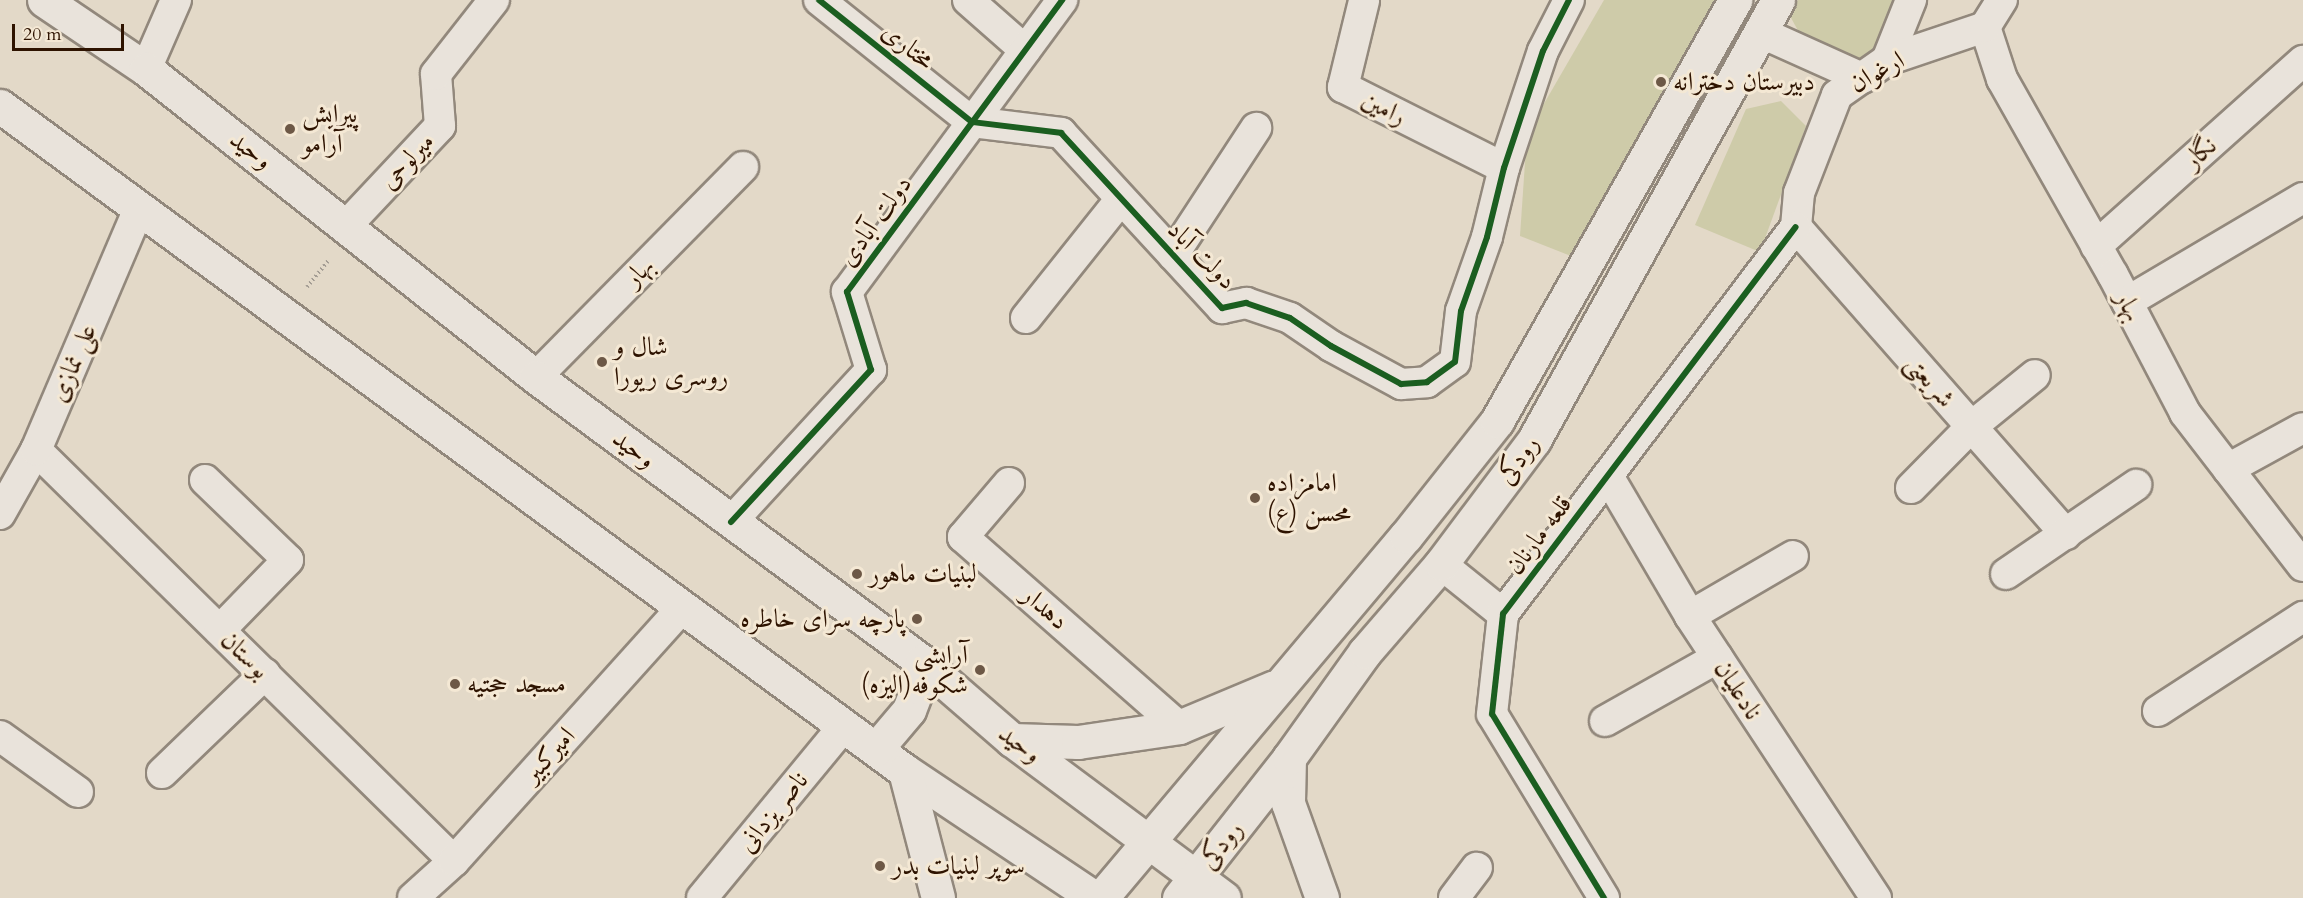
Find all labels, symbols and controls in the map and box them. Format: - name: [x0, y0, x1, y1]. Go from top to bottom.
- scale bar: [15, 12, 128, 50]
- street label: مختاری: [876, 16, 940, 76]
- text: 20 m: [23, 22, 62, 47]
- street label: ارغوان: [1844, 44, 1910, 100]
- place label: دبیرستان دخترانه: [1673, 66, 1815, 98]
- marker: دبیرستان دخترانه: [1654, 75, 1668, 89]
- street label: رامین: [1356, 84, 1412, 132]
- place label: پیرایش آرامو: [302, 98, 358, 160]
- marker: پیرایش آرامو: [283, 122, 297, 136]
- street label: وحید: [223, 124, 279, 176]
- street label: میرلوحی: [373, 126, 441, 196]
- street label: نگار: [2177, 130, 2223, 176]
- street label: دولت آبادی: [832, 169, 918, 273]
- street label: دولت آباد: [1161, 214, 1243, 296]
- street label: بهار: [617, 250, 661, 294]
- street label: بهار: [2108, 285, 2150, 327]
- street label: علی نمازی: [43, 319, 103, 407]
- place label: شال و روسری ریورا: [614, 331, 728, 392]
- street label: شریعتی: [1899, 348, 1961, 414]
- marker: شال و روسری ریورا: [595, 355, 609, 369]
- street label: وحید: [606, 423, 662, 475]
- street label: رودکی: [1490, 429, 1546, 491]
- place label: امامزاده محسن (ع): [1267, 467, 1351, 528]
- street label: قلعه مارنان: [1499, 489, 1579, 581]
- marker: امامزاده محسن (ع): [1248, 491, 1262, 505]
- place label: لبنیات ماهور: [869, 558, 977, 590]
- marker: لبنیات ماهور: [850, 567, 864, 581]
- street label: دهدار: [1015, 579, 1075, 637]
- place label: پارچه سرای خاطره: [740, 603, 905, 635]
- marker: پارچه سرای خاطره: [910, 612, 924, 626]
- street label: بوستان: [214, 624, 276, 686]
- place label: آرایشی شکوفه(الیزه): [861, 639, 968, 700]
- street label: نادعلیان: [1707, 654, 1769, 726]
- marker: آرایشی شکوفه(الیزه): [973, 663, 987, 677]
- place label: مسجد حجتیه: [467, 668, 566, 700]
- marker: مسجد حجتیه: [448, 677, 462, 691]
- street label: وحید: [992, 718, 1048, 770]
- street label: امیرکبیر: [516, 721, 582, 789]
- street label: ناصر یزدانی: [731, 765, 815, 859]
- street label: رودکی: [1192, 815, 1250, 875]
- place label: سوپر لبنیات بدر: [892, 850, 1025, 882]
- marker: سوپر لبنیات بدر: [873, 859, 887, 873]

